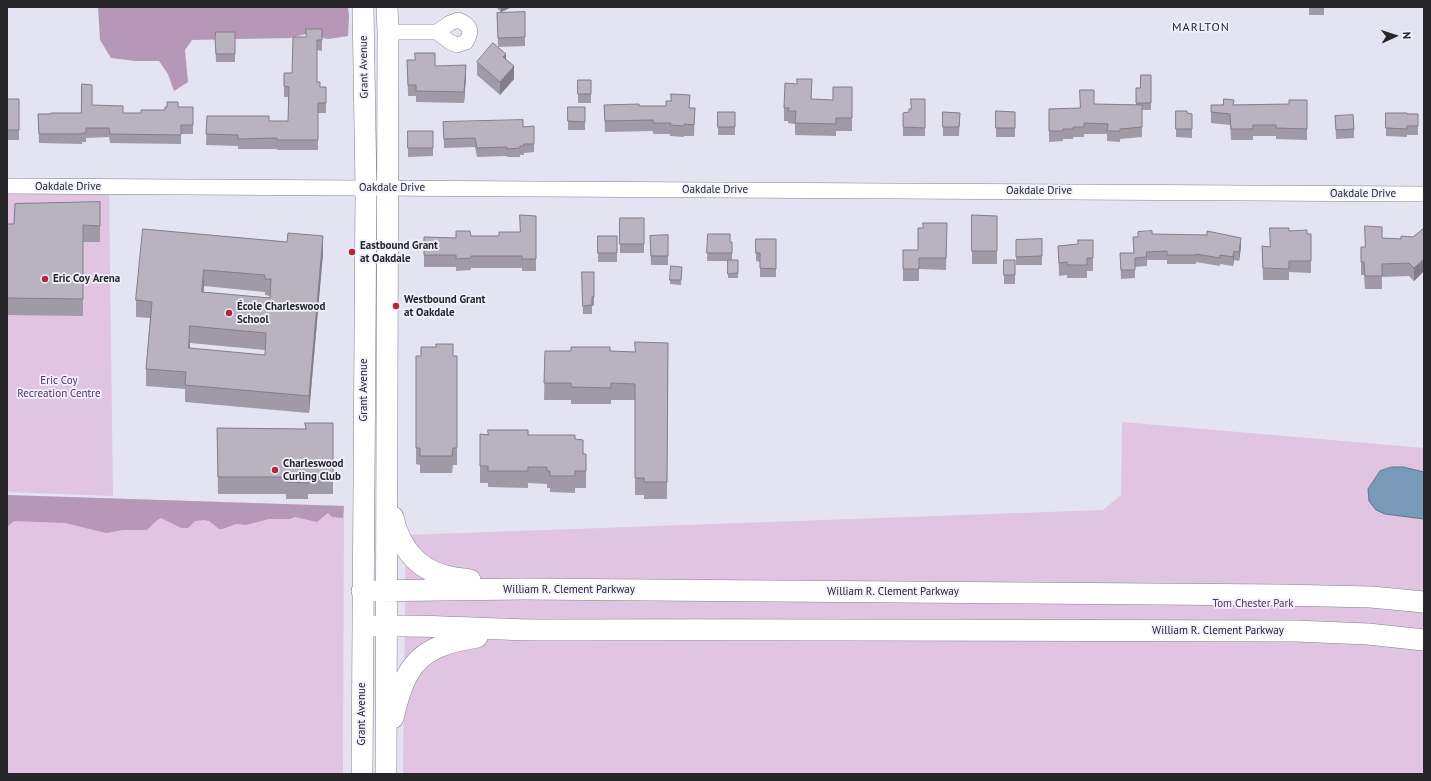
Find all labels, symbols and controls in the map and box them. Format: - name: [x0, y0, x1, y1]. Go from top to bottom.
- north arrow: [1375, 16, 1415, 56]
- district label: MARLTON: [1172, 21, 1230, 35]
- text: N: [1400, 31, 1414, 39]
- street label: Grant Avenue: [357, 35, 371, 99]
- street label: Oakdale Drive: [35, 180, 101, 194]
- street label: Oakdale Drive: [359, 181, 425, 195]
- street label: Oakdale Drive: [682, 183, 748, 197]
- street label: Oakdale Drive: [1006, 184, 1072, 198]
- street label: Oakdale Drive: [1330, 187, 1396, 201]
- place label: Eastbound Grant at Oakdale: [360, 239, 438, 265]
- marker: Eastbound Grant at Oakdale: [347, 247, 357, 257]
- place label: Eric Coy Arena: [53, 272, 120, 286]
- marker: Eric Coy Arena: [40, 274, 50, 284]
- place label: Westbound Grant at Oakdale: [404, 293, 485, 319]
- place label: École Charleswood School: [237, 300, 325, 326]
- marker: Westbound Grant at Oakdale: [391, 301, 401, 311]
- marker: École Charleswood School: [224, 308, 234, 318]
- street label: Grant Avenue: [357, 359, 371, 421]
- park label: Eric Coy Recreation Centre: [17, 374, 101, 400]
- place label: Charleswood Curling Club: [283, 457, 343, 483]
- marker: Charleswood Curling Club: [270, 465, 280, 475]
- street label: William R. Clement Parkway: [503, 583, 635, 597]
- street label: William R. Clement Parkway: [827, 585, 959, 599]
- park label: Tom Chester Park: [1212, 597, 1294, 611]
- street label: William R. Clement Parkway: [1152, 624, 1284, 638]
- street label: Grant Avenue: [355, 683, 369, 745]

